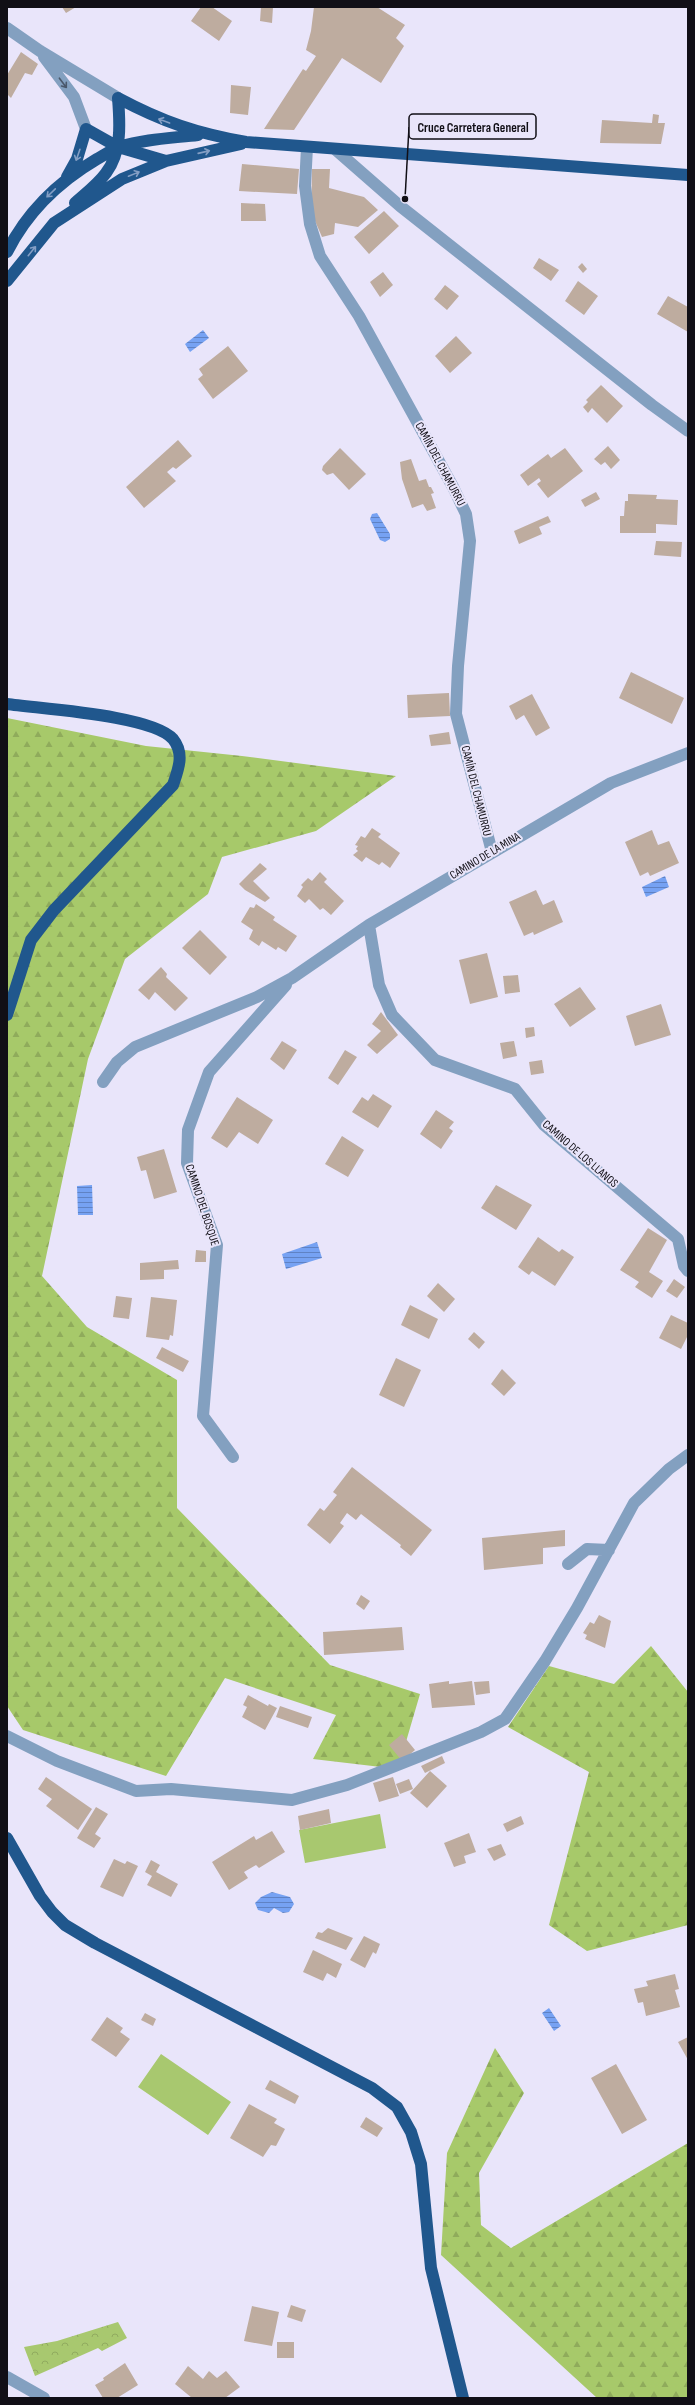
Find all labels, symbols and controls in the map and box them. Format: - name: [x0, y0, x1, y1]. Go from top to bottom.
- one-way arrow: [59, 77, 68, 88]
- callout: Cruce Carretera General: [409, 114, 536, 139]
- one-way arrow: [158, 117, 171, 124]
- text: Cruce Carretera General: [417, 120, 529, 136]
- one-way arrow: [74, 148, 81, 161]
- one-way arrow: [197, 148, 210, 156]
- one-way arrow: [128, 169, 140, 177]
- one-way arrow: [46, 188, 56, 197]
- one-way arrow: [27, 245, 36, 256]
- street label: CAMÍN DEL CHAMURRU: [412, 419, 468, 509]
- street label: CAMÍN DEL CHAMURRU: [457, 744, 495, 838]
- street label: CAMINO DE LA MINA: [447, 829, 524, 883]
- street label: CAMINO DE LOS LLANOS: [539, 1117, 621, 1191]
- street label: CAMINO DEL BOSQUE: [182, 1162, 222, 1248]

